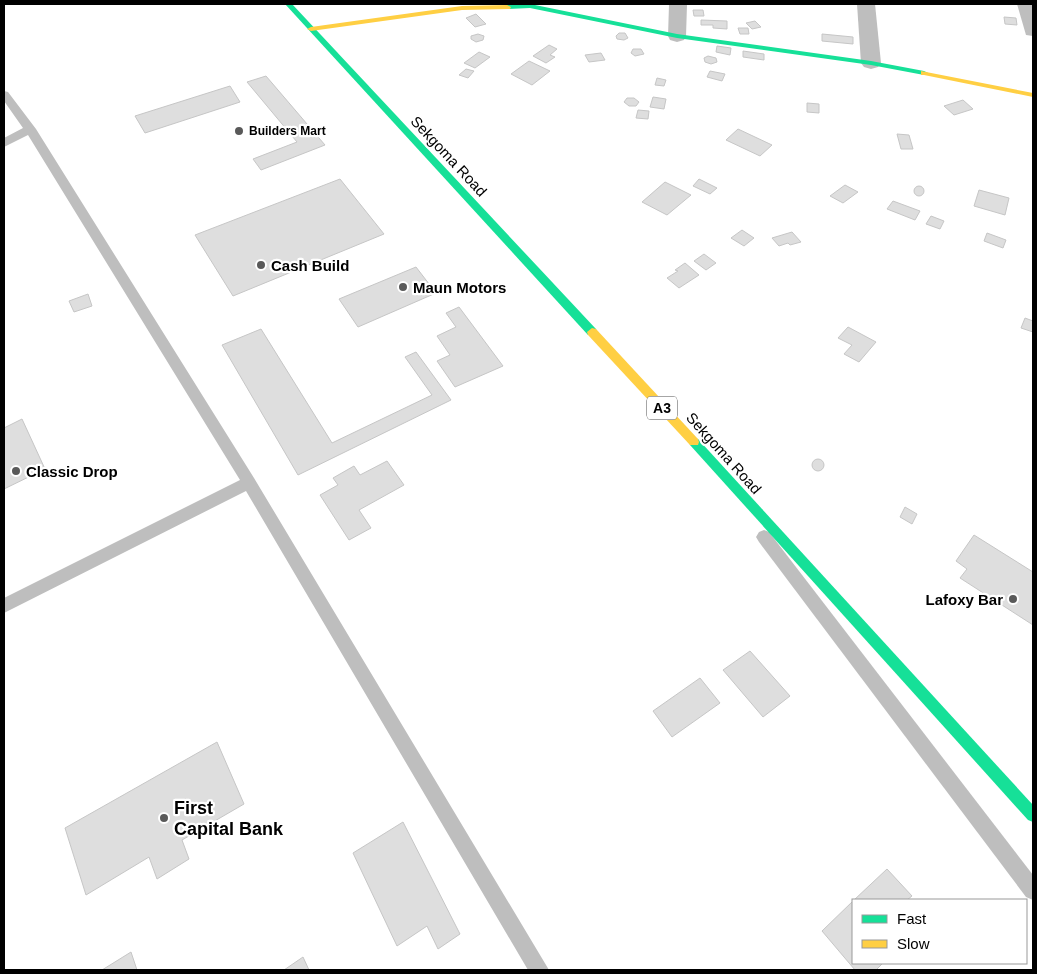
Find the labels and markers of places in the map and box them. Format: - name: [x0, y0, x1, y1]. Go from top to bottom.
- place label: Builders Mart: [249, 124, 326, 138]
- marker: Builders Mart: [233, 125, 245, 137]
- place label: Cash Build: [271, 257, 349, 274]
- marker: Cash Build: [255, 259, 267, 271]
- place label: Maun Motors: [413, 279, 506, 296]
- marker: Maun Motors: [397, 281, 409, 293]
- place label: Classic Drop: [26, 463, 118, 480]
- marker: Classic Drop: [10, 465, 22, 477]
- place label: Lafoxy Bar: [925, 591, 1003, 608]
- marker: Lafoxy Bar: [1007, 593, 1019, 605]
- place label: First Capital Bank: [174, 798, 284, 839]
- marker: First Capital Bank: [158, 812, 170, 824]

